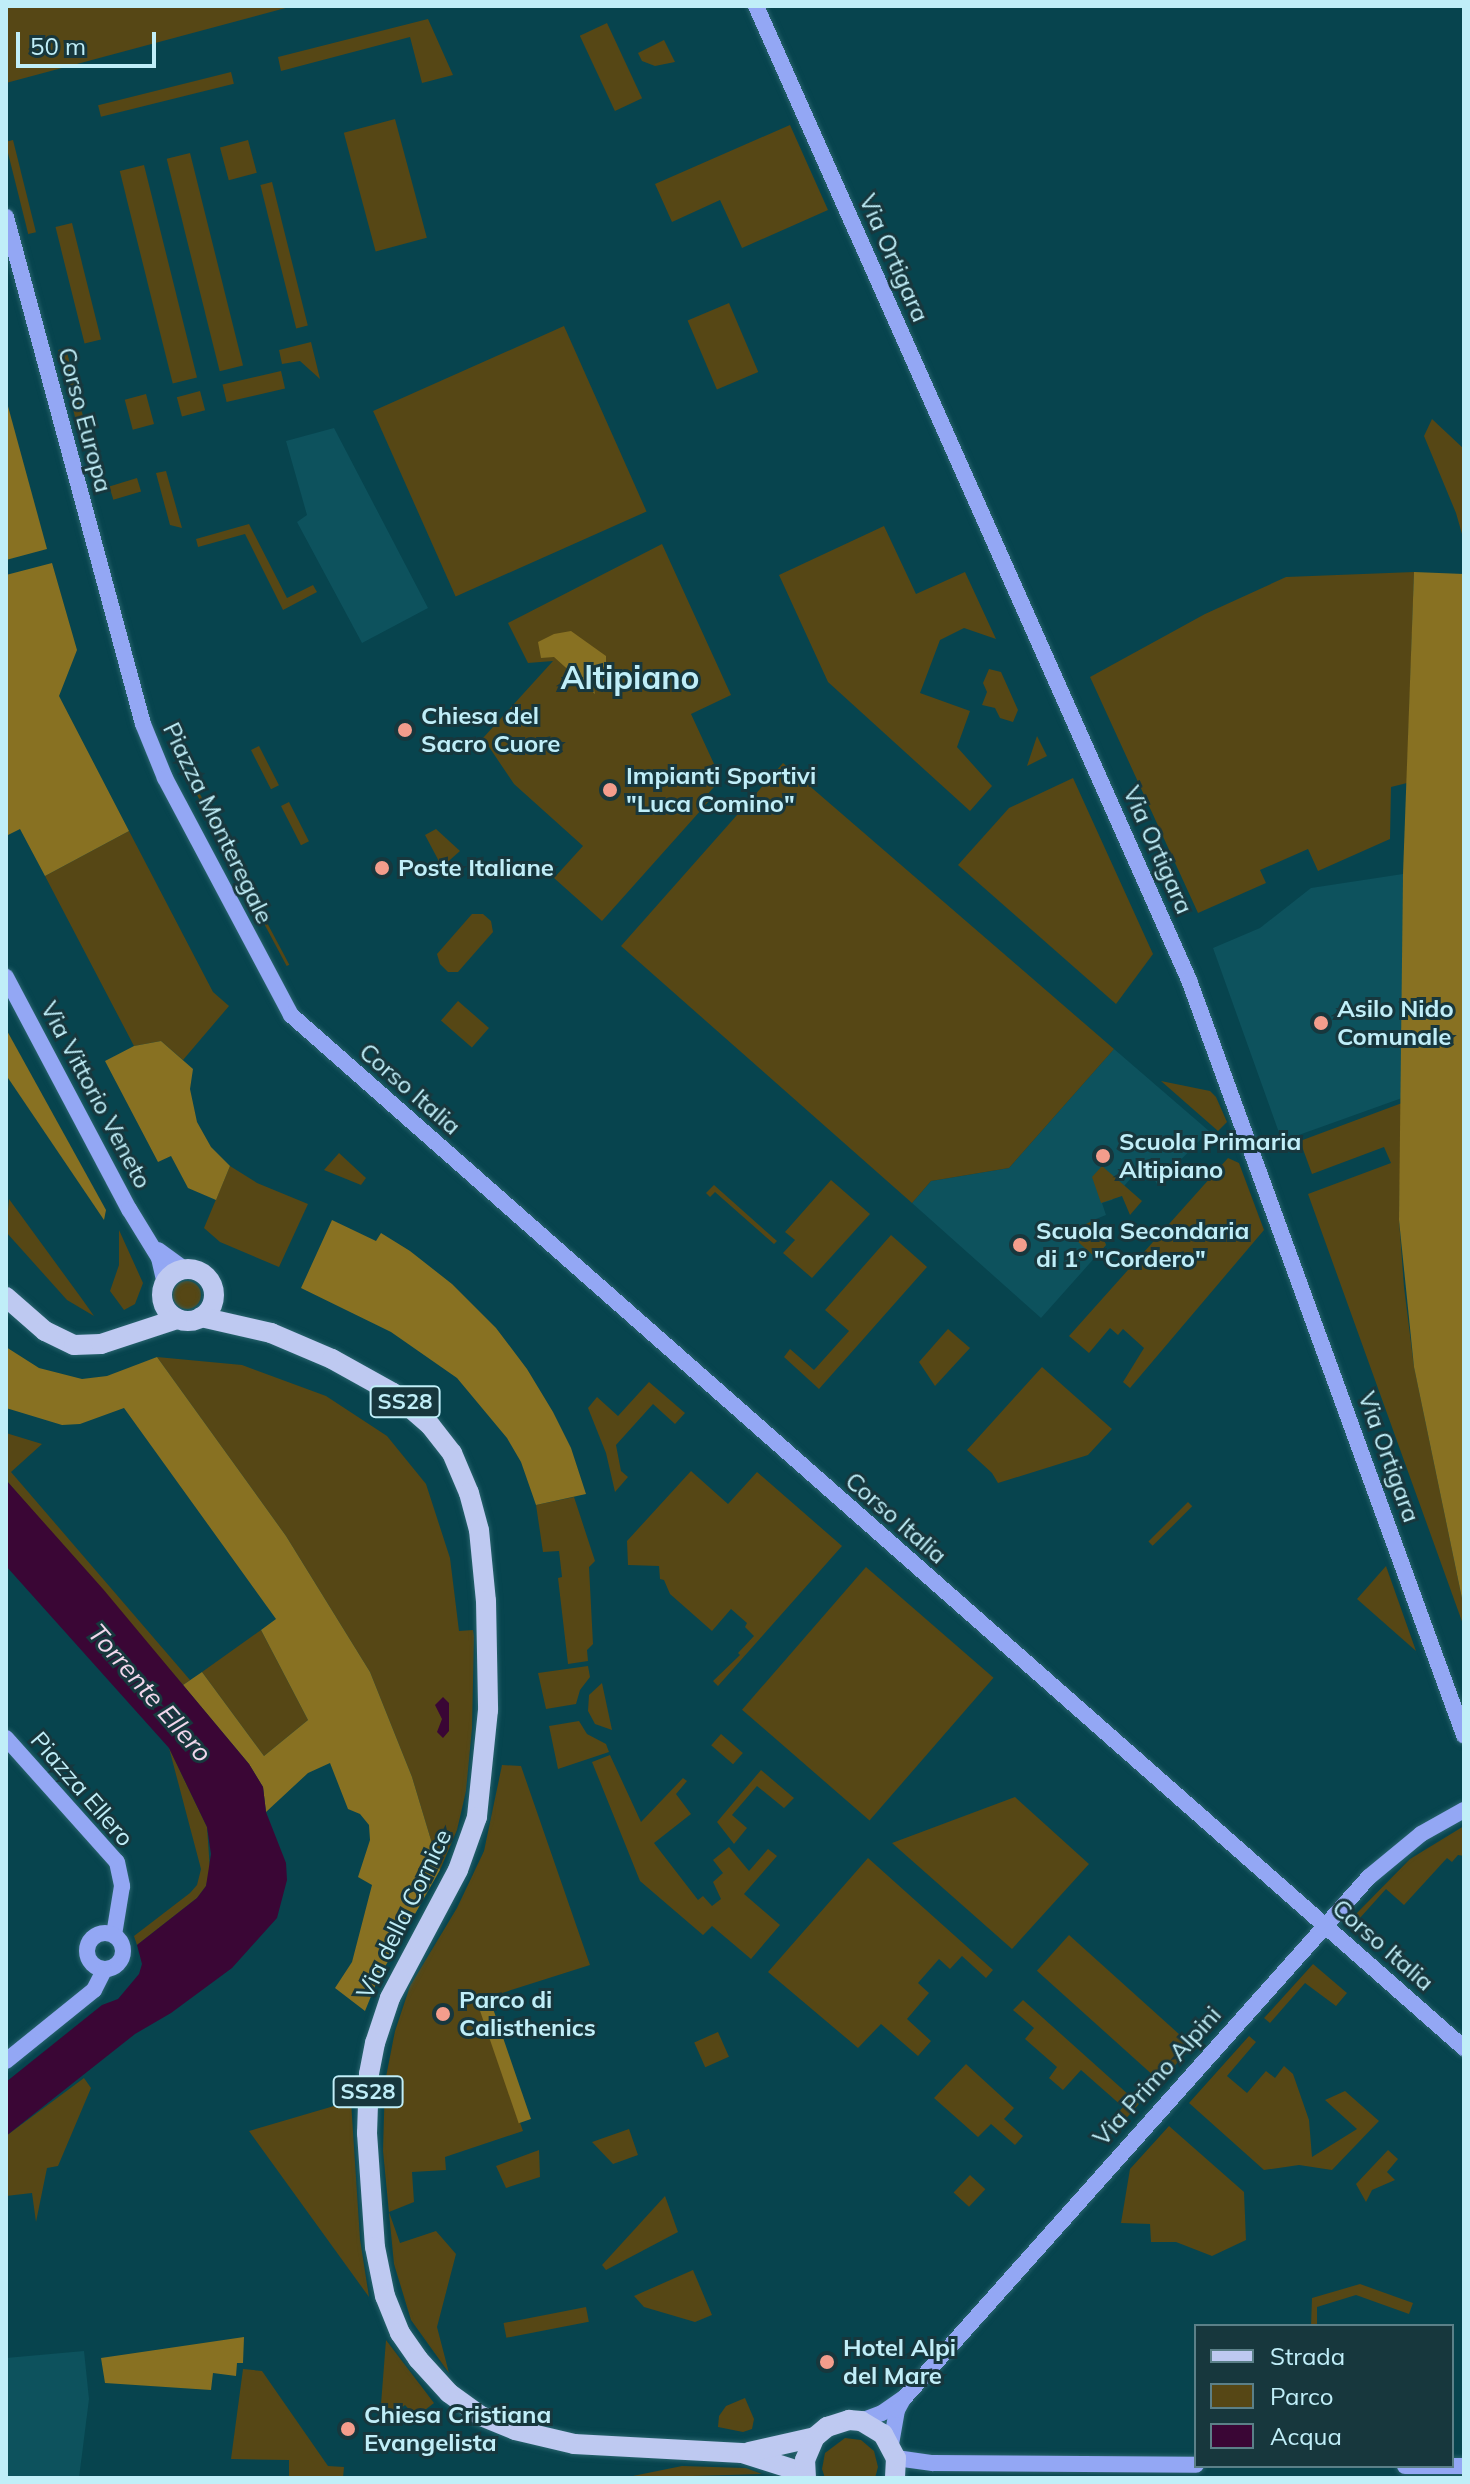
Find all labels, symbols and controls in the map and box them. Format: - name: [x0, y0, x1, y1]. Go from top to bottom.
- scale bar: [20, 16, 160, 66]
- text: 50 m: [30, 31, 86, 61]
- street label: Via Ortigara: [853, 190, 935, 326]
- street label: Corso Europa: [52, 344, 118, 496]
- district label: Altipiano: [560, 658, 700, 696]
- place label: Chiesa del Sacro Cuore: [421, 702, 561, 758]
- street label: Piazza Monteregale: [157, 718, 279, 928]
- marker: Chiesa del Sacro Cuore: [396, 721, 414, 739]
- place label: Impianti Sportivi "Luca Comino": [626, 762, 816, 818]
- marker: Impianti Sportivi "Luca Comino": [601, 781, 619, 799]
- street label: Via Ortigara: [1117, 782, 1199, 918]
- place label: Poste Italiane: [398, 854, 554, 882]
- marker: Poste Italiane: [373, 859, 391, 877]
- place label: Asilo Nido Comunale: [1337, 995, 1454, 1051]
- street label: Via Vittorio Veneto: [35, 997, 157, 1193]
- marker: Asilo Nido Comunale: [1312, 1014, 1330, 1032]
- street label: Corso Italia: [354, 1037, 466, 1141]
- place label: Scuola Primaria Altipiano: [1119, 1128, 1301, 1184]
- marker: Scuola Primaria Altipiano: [1094, 1147, 1112, 1165]
- place label: Scuola Secondaria di 1° "Cordero": [1036, 1217, 1249, 1273]
- marker: Scuola Secondaria di 1° "Cordero": [1011, 1236, 1029, 1254]
- road number: SS28: [369, 1384, 441, 1420]
- street label: Via Ortigara: [1352, 1388, 1426, 1526]
- street label: Corso Italia: [840, 1466, 952, 1570]
- water label: Torrente Ellero: [82, 1618, 218, 1768]
- street label: Piazza Ellero: [25, 1726, 139, 1852]
- street label: Via della Cornice: [350, 1824, 458, 2004]
- street label: Corso Italia: [1327, 1893, 1439, 1997]
- place label: Parco di Calisthenics: [459, 1986, 596, 2042]
- street label: Via Primo Alpini: [1087, 2001, 1227, 2151]
- marker: Parco di Calisthenics: [434, 2005, 452, 2023]
- road number: SS28: [332, 2074, 404, 2110]
- legend: [1194, 2324, 1454, 2468]
- place label: Hotel Alpi del Mare: [843, 2334, 956, 2390]
- text: Strada: [1270, 2341, 1345, 2371]
- marker: Hotel Alpi del Mare: [818, 2353, 836, 2371]
- text: Parco: [1270, 2381, 1333, 2411]
- place label: Chiesa Cristiana Evangelista: [364, 2401, 551, 2457]
- marker: Chiesa Cristiana Evangelista: [339, 2420, 357, 2438]
- text: Acqua: [1270, 2421, 1342, 2451]

